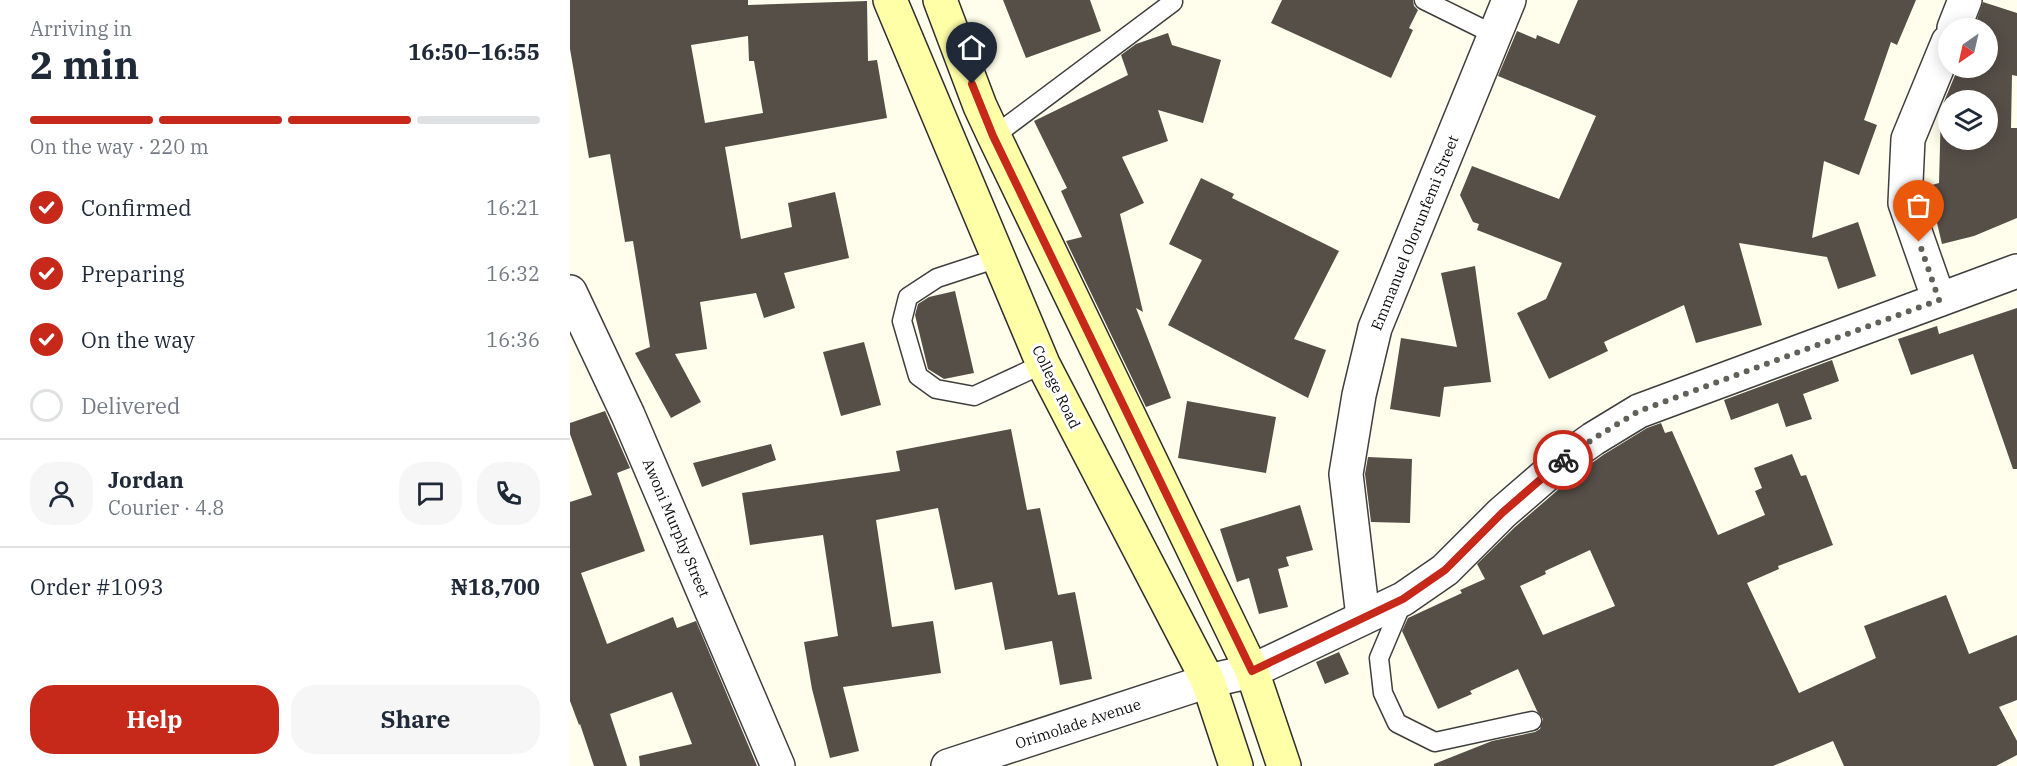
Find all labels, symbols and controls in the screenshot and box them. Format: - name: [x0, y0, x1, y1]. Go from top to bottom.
- text: Arriving in: [30, 15, 132, 42]
- north arrow: [1938, 18, 1998, 78]
- map controls: [1938, 18, 1998, 150]
- pin: [946, 22, 997, 84]
- icon: home: [955, 31, 988, 64]
- text: 16:50–16:55: [408, 37, 540, 66]
- text: 2 min: [30, 39, 139, 90]
- button: layers: [1938, 90, 1998, 150]
- text: On the way · 220 m: [30, 133, 209, 160]
- street label: Emmanuel Olorunfemi Street: [1367, 133, 1462, 333]
- pin: [1893, 180, 1944, 242]
- icon: bag: [1902, 189, 1935, 222]
- icon: check: [30, 191, 63, 224]
- text: Confirmed: [81, 193, 192, 222]
- text: 16:21: [486, 194, 540, 221]
- icon: check: [30, 257, 63, 290]
- text: Preparing: [81, 259, 185, 288]
- text: 16:32: [486, 260, 540, 287]
- icon: check: [30, 323, 63, 356]
- text: On the way: [81, 325, 195, 354]
- text: 16:36: [486, 326, 540, 353]
- street label: College Road: [1028, 342, 1085, 432]
- text: Delivered: [81, 391, 180, 420]
- courier: [1533, 430, 1593, 490]
- icon: bike: [1547, 444, 1580, 477]
- street label: Awoni Murphy Street: [639, 456, 714, 600]
- button: person: [30, 462, 93, 525]
- button: chat: [399, 462, 462, 525]
- button: phone: [477, 462, 540, 525]
- text: Jordan: [108, 465, 184, 494]
- text: Courier · 4.8: [108, 494, 224, 521]
- text: Order #1093: [30, 572, 164, 601]
- text: ₦18,700: [451, 572, 540, 601]
- button: Help: [30, 685, 279, 754]
- button: Share: [291, 685, 540, 754]
- street label: Orimolade Avenue: [1013, 694, 1143, 753]

